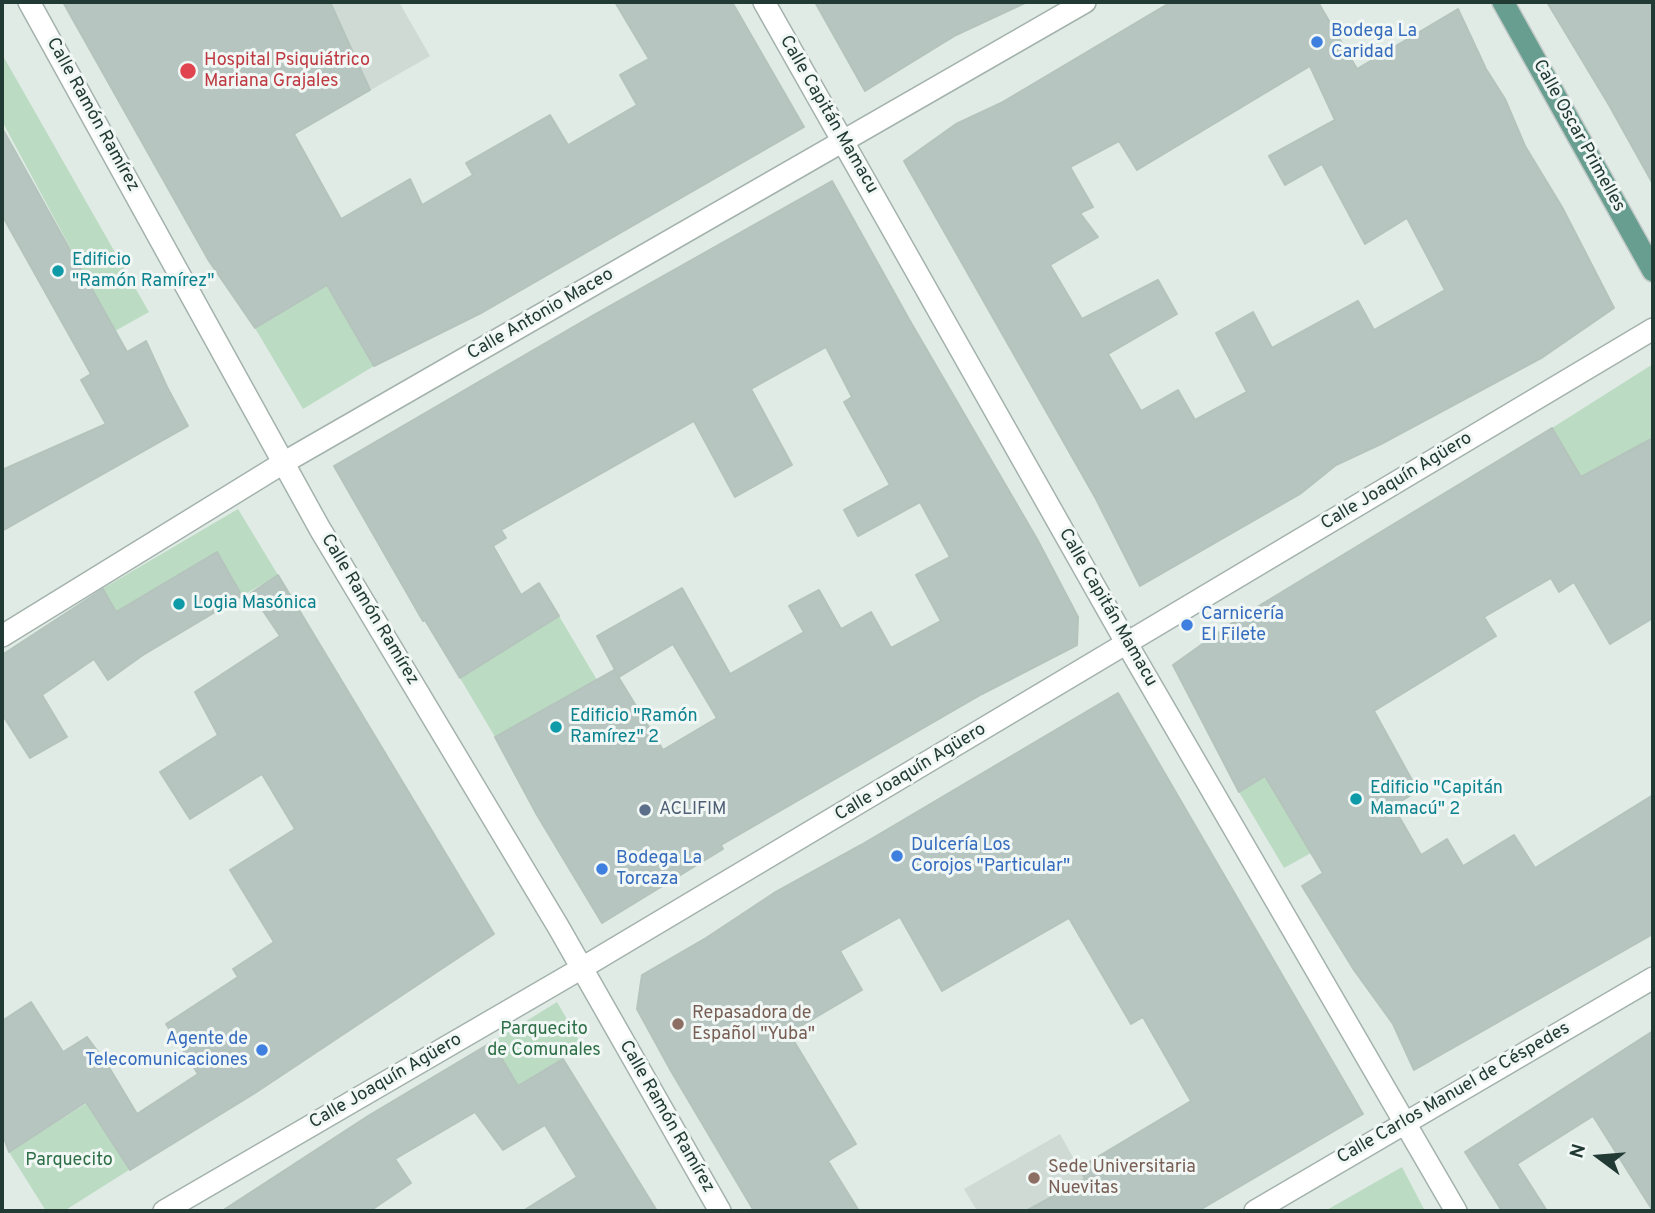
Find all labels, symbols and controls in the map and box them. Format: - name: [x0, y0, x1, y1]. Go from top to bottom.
- place label: Bodega La Caridad: [1331, 21, 1417, 64]
- street label: Calle Capitán Mamacu: [774, 32, 882, 198]
- street label: Calle Ramón Ramírez: [41, 34, 143, 196]
- marker: Bodega La Caridad: [1309, 34, 1325, 50]
- place label: Hospital Psiquiátrico Mariana Grajales: [204, 50, 370, 92]
- street label: Calle Oscar Primelles: [1527, 56, 1629, 216]
- marker: Hospital Psiquiátrico Mariana Grajales: [178, 61, 198, 81]
- place label: Edificio "Ramón Ramírez": [72, 250, 214, 292]
- marker: Edificio "Ramón Ramírez": [50, 263, 66, 279]
- street label: Calle Antonio Maceo: [464, 264, 618, 366]
- street label: Calle Joaquín Agüero: [1318, 428, 1476, 536]
- street label: Calle Capitán Mamacu: [1053, 525, 1161, 691]
- street label: Calle Ramón Ramírez: [315, 531, 423, 689]
- place label: Logia Masónica: [193, 593, 316, 615]
- marker: Logia Masónica: [171, 596, 187, 612]
- place label: Carnicería El Filete: [1201, 604, 1284, 646]
- marker: Carnicería El Filete: [1179, 617, 1195, 633]
- place label: Edificio "Ramón Ramírez" 2: [570, 706, 698, 748]
- marker: Edificio "Ramón Ramírez" 2: [548, 719, 564, 735]
- street label: Calle Joaquín Agüero: [832, 719, 990, 827]
- place label: Edificio "Capitán Mamacú" 2: [1370, 778, 1503, 820]
- marker: Edificio "Capitán Mamacú" 2: [1348, 791, 1364, 807]
- place label: ACLIFIM: [659, 799, 727, 821]
- marker: ACLIFIM: [637, 802, 653, 818]
- place label: Dulcería Los Corojos "Particular": [911, 835, 1070, 878]
- place label: Bodega La Torcaza: [616, 848, 702, 890]
- marker: Dulcería Los Corojos "Particular": [889, 848, 905, 864]
- marker: Bodega La Torcaza: [594, 861, 610, 877]
- place label: Repasadora de Español "Yuba": [692, 1003, 815, 1046]
- marker: Repasadora de Español "Yuba": [670, 1016, 686, 1032]
- street label: Calle Carlos Manuel de Céspedes: [1334, 1018, 1574, 1170]
- park label: Parquecito de Comunales: [487, 1019, 601, 1062]
- place label: Agente de Telecomunicaciones: [85, 1029, 248, 1072]
- street label: Calle Joaquín Agüero: [306, 1030, 466, 1134]
- street label: Calle Ramón Ramírez: [614, 1037, 718, 1197]
- marker: Agente de Telecomunicaciones: [254, 1042, 270, 1058]
- north arrow: [1564, 1122, 1634, 1192]
- text: N: [1565, 1141, 1592, 1161]
- park label: Parquecito: [25, 1150, 113, 1172]
- place label: Sede Universitaria Nuevitas: [1048, 1157, 1196, 1200]
- marker: Sede Universitaria Nuevitas: [1026, 1170, 1042, 1186]

